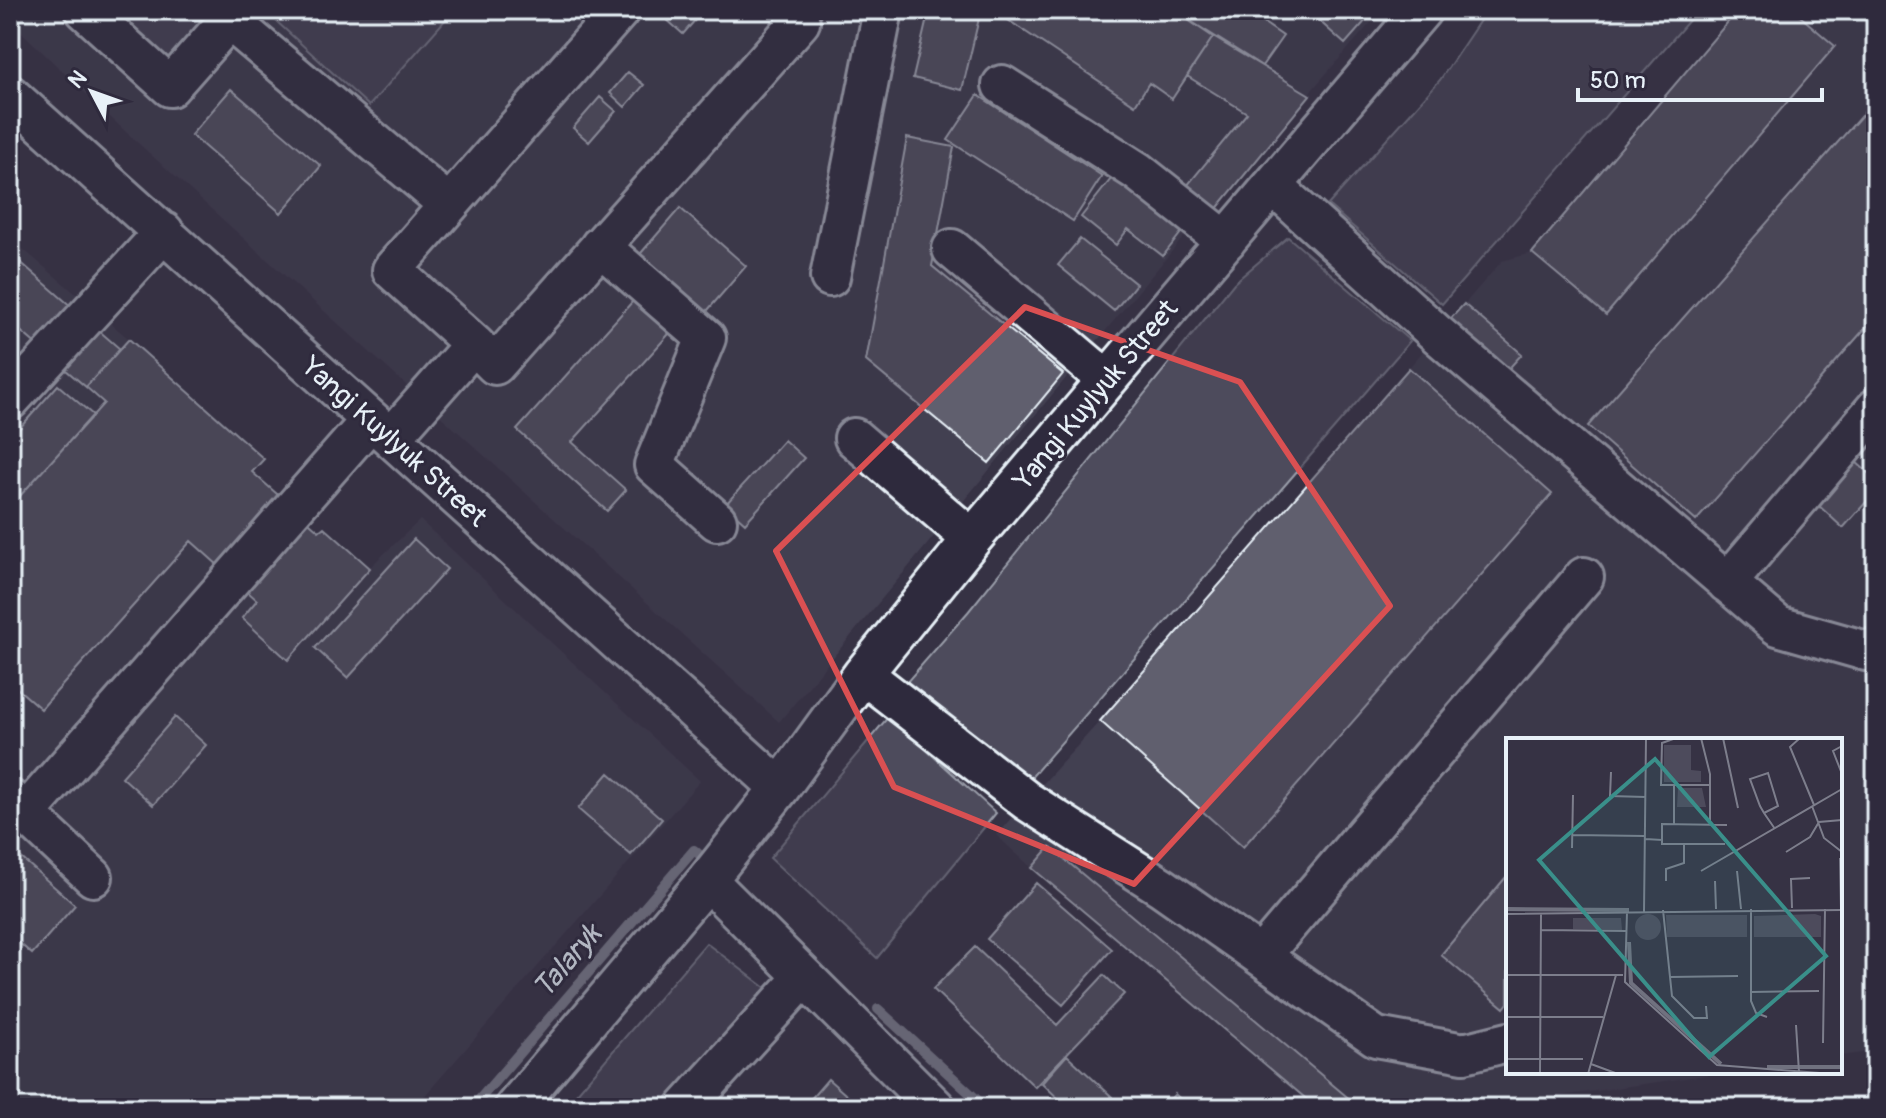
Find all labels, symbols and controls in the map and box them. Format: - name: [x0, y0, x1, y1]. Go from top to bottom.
- north arrow: [52, 52, 132, 132]
- scale bar: [1578, 52, 1822, 102]
- text: N: [62, 65, 93, 94]
- text: 50 m: [1590, 66, 1646, 95]
- street label: Yangi Kuylyuk Street: [1006, 292, 1186, 498]
- street label: Yangi Kuylyuk Street: [293, 349, 495, 535]
- inset map: [1506, 738, 1842, 1074]
- water label: Talaryk: [525, 915, 611, 1006]

